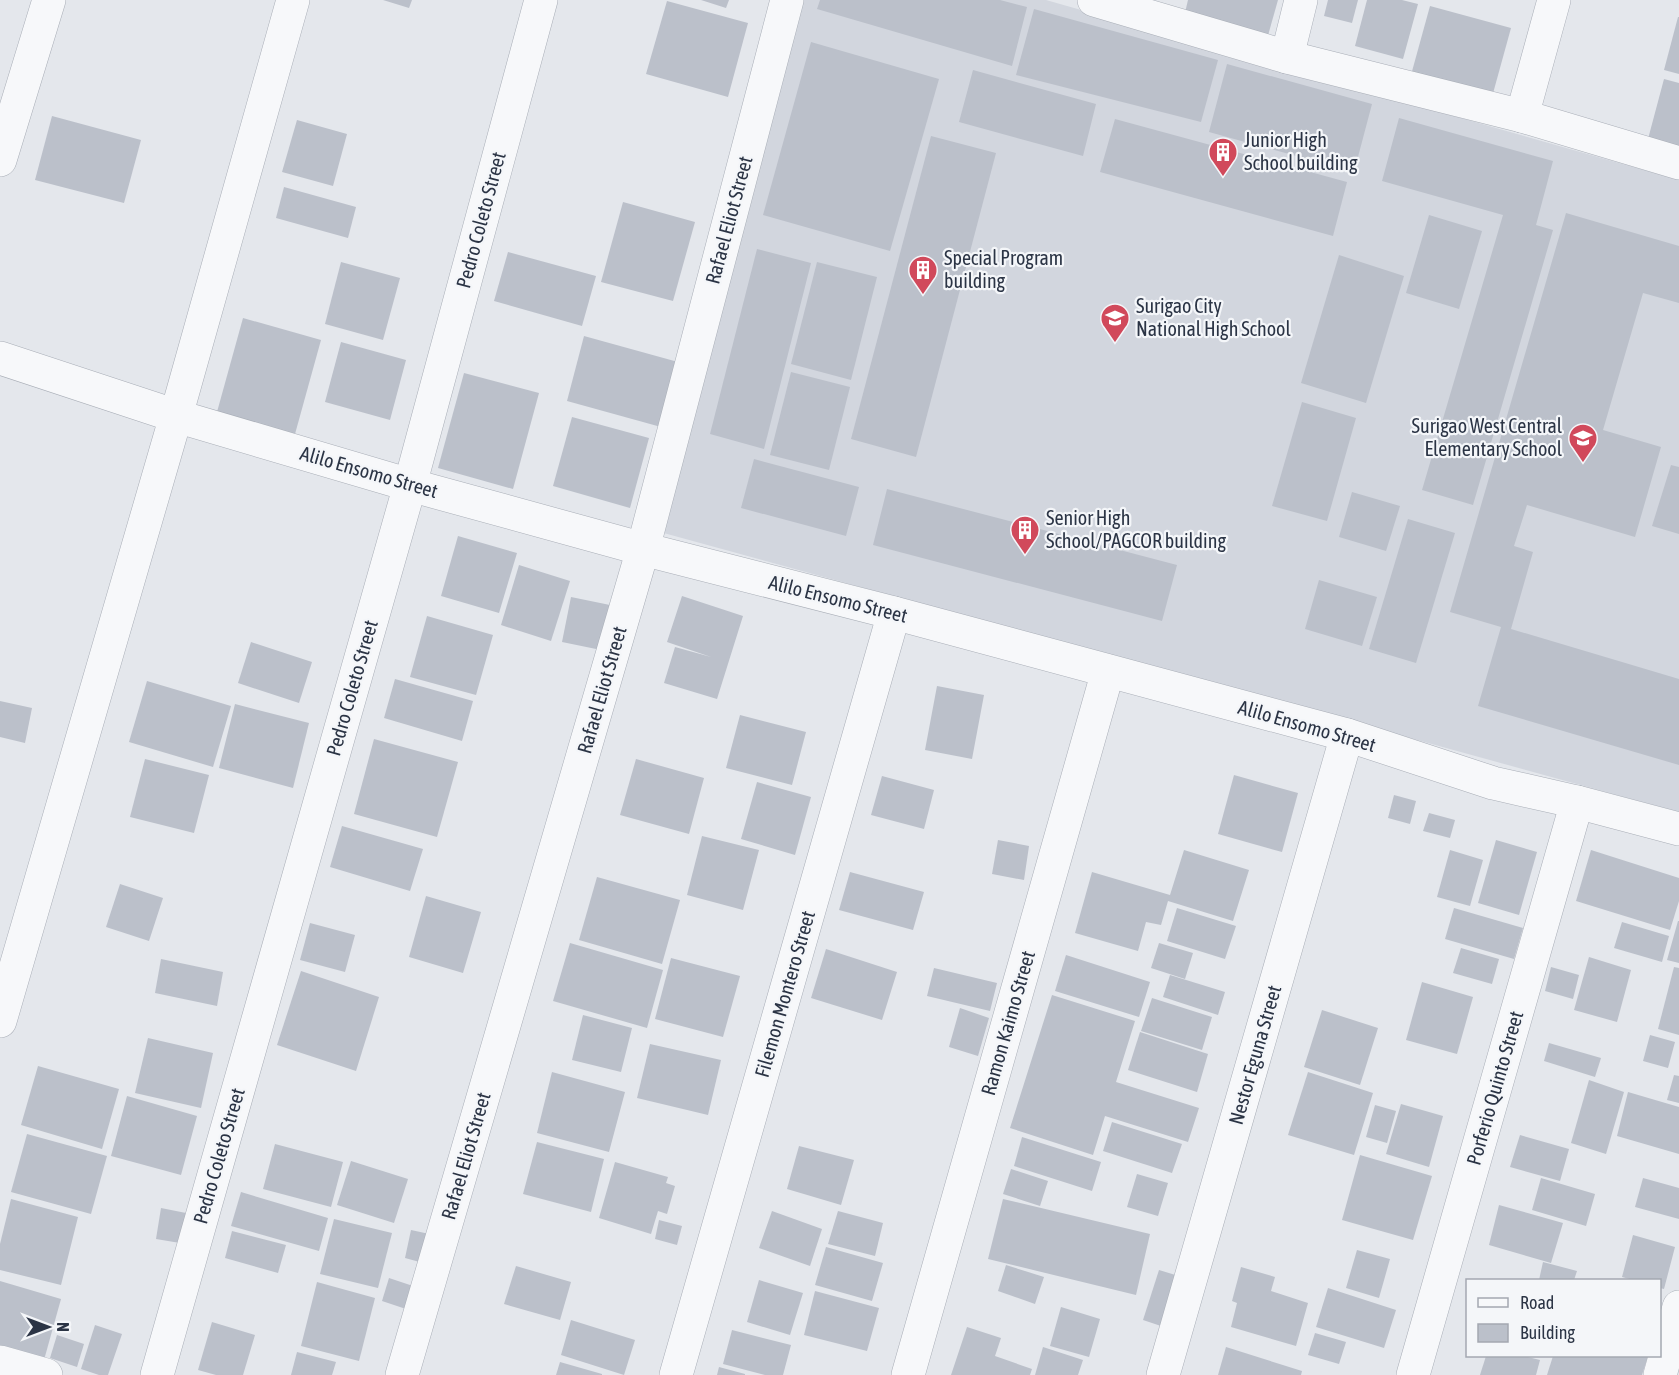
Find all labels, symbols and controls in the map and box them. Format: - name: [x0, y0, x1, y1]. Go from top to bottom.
- place label: Junior High School building: [1244, 128, 1358, 174]
- building icon: Junior High School building: [1207, 136, 1239, 178]
- street label: Pedro Coleto Street: [451, 149, 510, 291]
- street label: Rafael Eliot Street: [700, 153, 757, 286]
- place label: Special Program building: [944, 246, 1063, 292]
- building icon: Special Program building: [907, 254, 939, 296]
- place label: Surigao City National High School: [1136, 294, 1291, 340]
- school or university icon: Surigao City National High School: [1099, 302, 1131, 344]
- place label: Surigao West Central Elementary School: [1412, 414, 1563, 460]
- school or university icon: Surigao West Central Elementary School: [1567, 422, 1599, 464]
- street label: Alilo Ensomo Street: [298, 441, 441, 502]
- place label: Senior High School/PAGCOR building: [1046, 506, 1226, 552]
- building icon: Senior High School/PAGCOR building: [1009, 514, 1041, 556]
- street label: Alilo Ensomo Street: [766, 570, 910, 627]
- street label: Pedro Coleto Street: [321, 617, 382, 758]
- street label: Rafael Eliot Street: [572, 623, 631, 756]
- street label: Alilo Ensomo Street: [1236, 695, 1379, 756]
- street label: Filemon Montero Street: [750, 908, 819, 1080]
- street label: Ramon Kaimo Street: [976, 948, 1039, 1098]
- street label: Nestor Eguna Street: [1224, 982, 1285, 1127]
- street label: Porferio Quinto Street: [1462, 1008, 1528, 1168]
- street label: Pedro Coleto Street: [188, 1085, 249, 1226]
- street label: Rafael Eliot Street: [436, 1089, 495, 1222]
- legend: [1466, 1279, 1661, 1357]
- text: Road: [1520, 1292, 1554, 1313]
- north arrow: [18, 1297, 78, 1357]
- text: N: [54, 1322, 72, 1332]
- text: Building: [1520, 1322, 1575, 1343]

